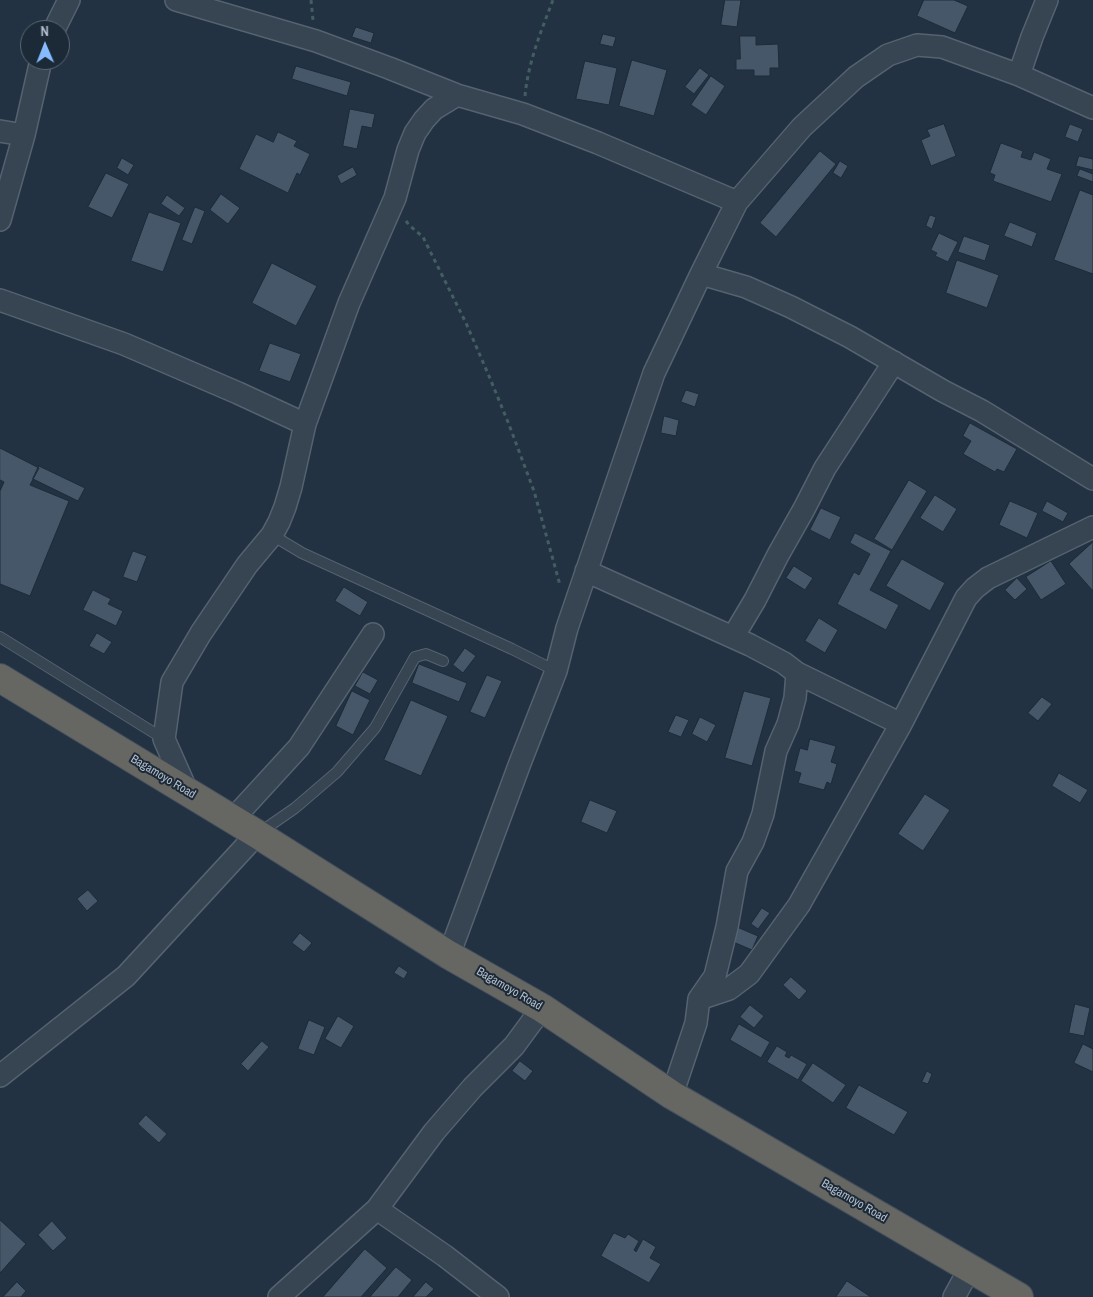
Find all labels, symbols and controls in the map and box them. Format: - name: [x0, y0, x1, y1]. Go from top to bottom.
- north arrow: [20, 20, 70, 70]
- text: N: [40, 22, 49, 40]
- street label: Bagamoyo Road: [128, 752, 198, 802]
- street label: Bagamoyo Road: [474, 964, 544, 1014]
- street label: Bagamoyo Road: [819, 1176, 889, 1226]

